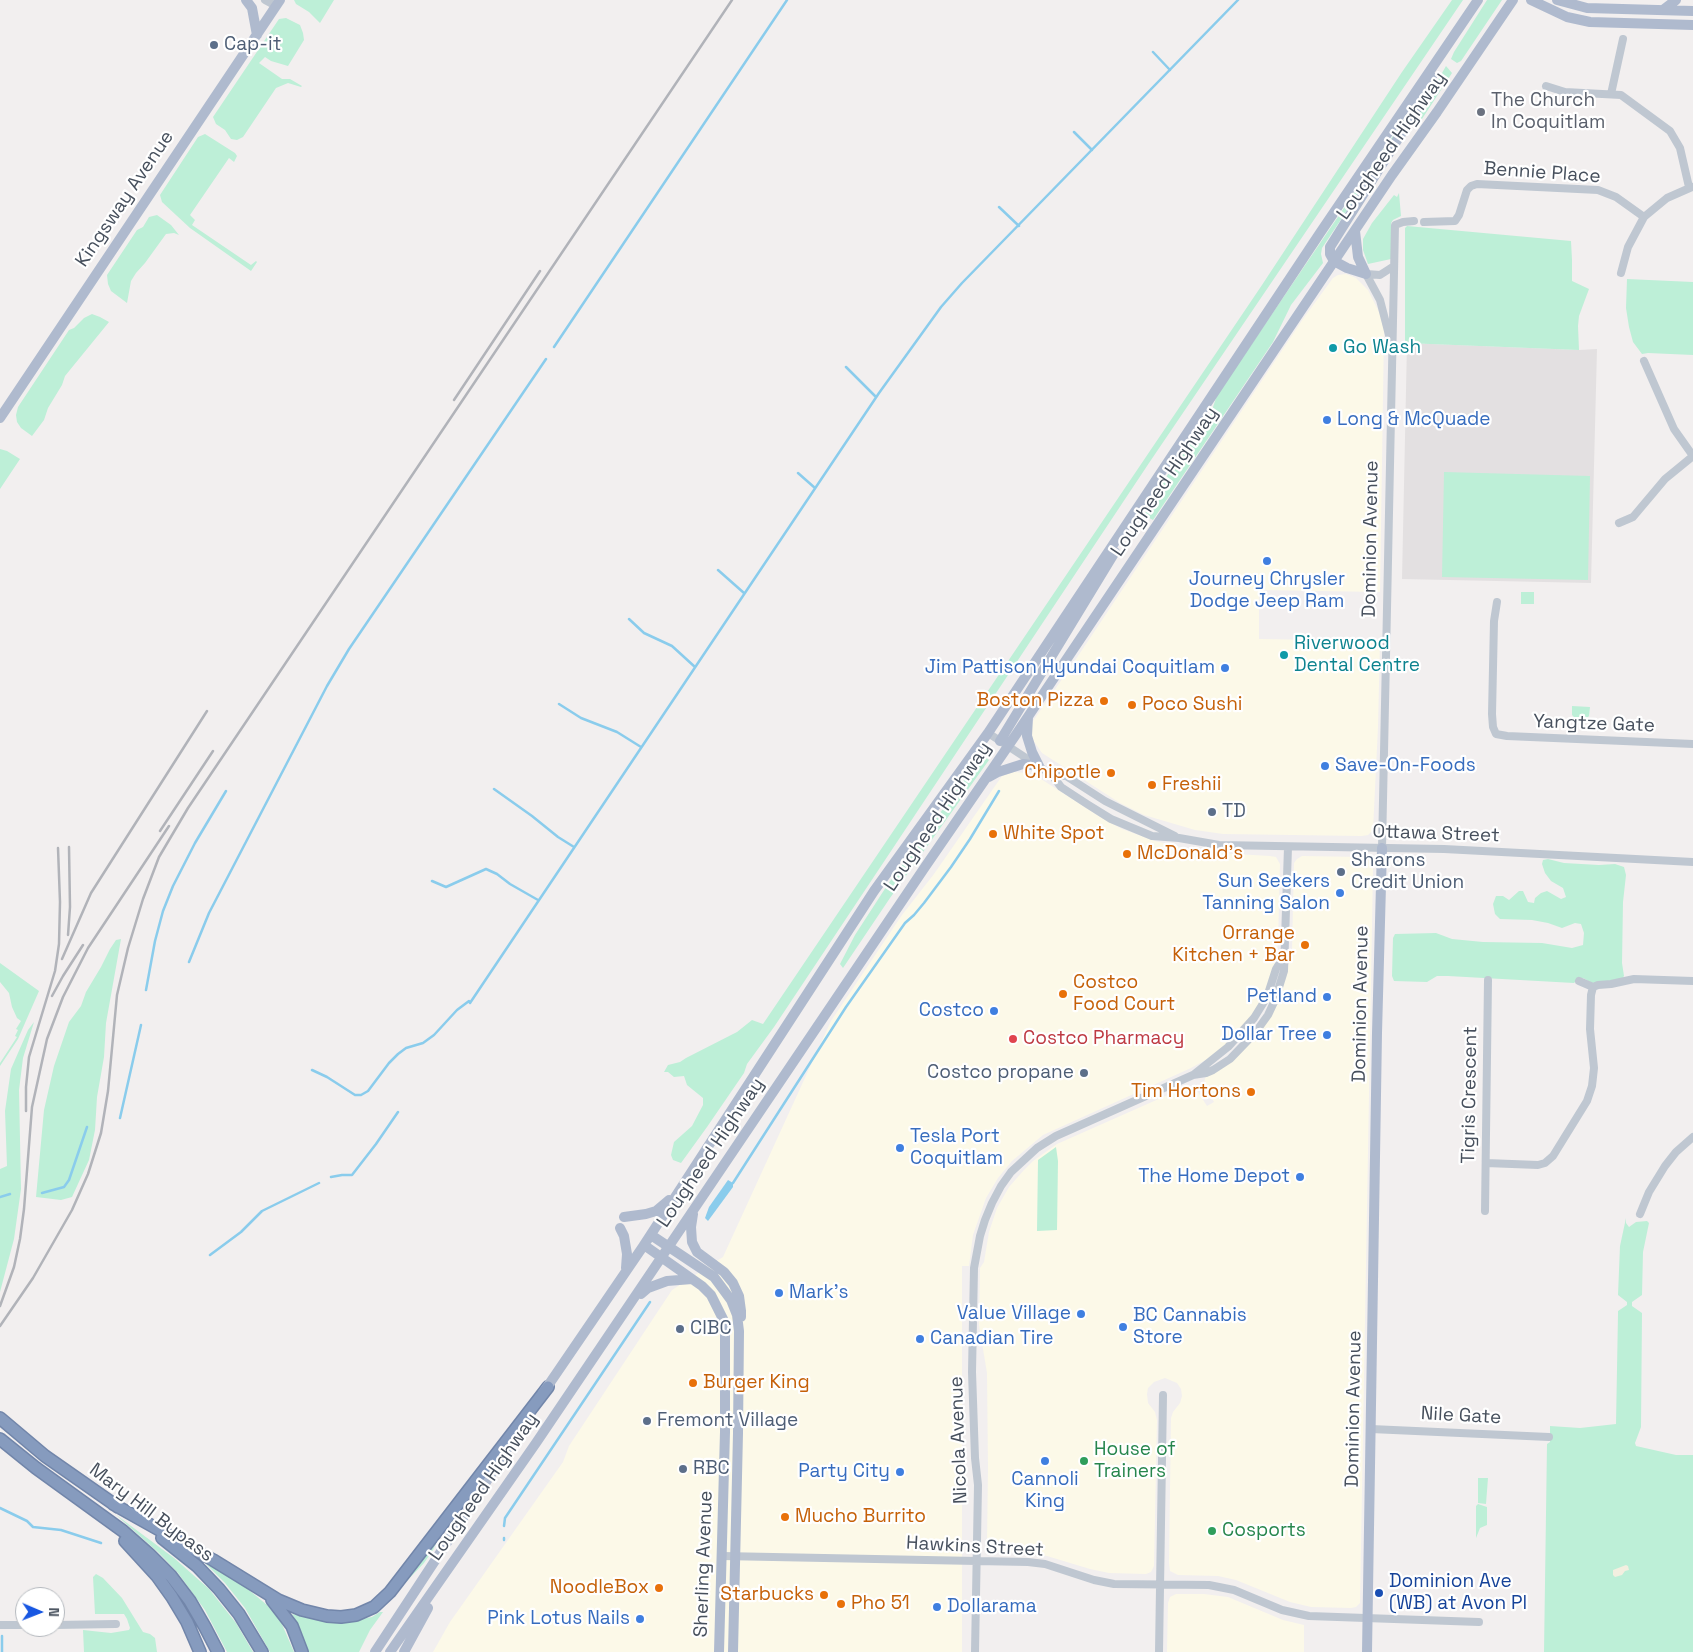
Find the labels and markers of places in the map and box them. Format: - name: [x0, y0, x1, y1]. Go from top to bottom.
- place label: Cap-it: [224, 34, 281, 56]
- marker: Cap-it: [208, 39, 220, 51]
- place label: The Church In Coquitlam: [1491, 90, 1605, 134]
- marker: The Church In Coquitlam: [1475, 106, 1487, 118]
- place label: Go Wash: [1343, 337, 1421, 359]
- marker: Go Wash: [1327, 342, 1339, 354]
- place label: Long & McQuade: [1337, 409, 1490, 431]
- marker: Long & McQuade: [1321, 414, 1333, 426]
- marker: Journey Chrysler Dodge Jeep Ram: [1261, 555, 1273, 567]
- place label: Journey Chrysler Dodge Jeep Ram: [1189, 569, 1345, 613]
- place label: Riverwood Dental Centre: [1294, 633, 1420, 677]
- marker: Riverwood Dental Centre: [1278, 649, 1290, 661]
- place label: Jim Pattison Hyundai Coquitlam: [925, 657, 1215, 679]
- marker: Jim Pattison Hyundai Coquitlam: [1219, 662, 1231, 674]
- place label: Boston Pizza: [976, 690, 1094, 712]
- place label: Poco Sushi: [1142, 694, 1242, 716]
- marker: Boston Pizza: [1098, 695, 1110, 707]
- marker: Poco Sushi: [1126, 699, 1138, 711]
- place label: Save-On-Foods: [1335, 755, 1476, 777]
- marker: Save-On-Foods: [1319, 760, 1331, 772]
- place label: Chipotle: [1024, 762, 1101, 784]
- marker: Chipotle: [1105, 767, 1117, 779]
- place label: Freshii: [1162, 774, 1221, 796]
- marker: Freshii: [1146, 779, 1158, 791]
- place label: TD: [1222, 801, 1246, 823]
- marker: TD: [1206, 806, 1218, 818]
- place label: White Spot: [1003, 823, 1104, 845]
- marker: White Spot: [987, 828, 999, 840]
- place label: McDonald's: [1137, 843, 1243, 865]
- marker: McDonald's: [1121, 848, 1133, 860]
- place label: Sharons Credit Union: [1351, 850, 1464, 894]
- marker: Sharons Credit Union: [1335, 866, 1347, 878]
- place label: Sun Seekers Tanning Salon: [1202, 871, 1330, 915]
- marker: Sun Seekers Tanning Salon: [1334, 887, 1346, 899]
- place label: Orrange Kitchen + Bar: [1172, 923, 1295, 967]
- marker: Orrange Kitchen + Bar: [1299, 939, 1311, 951]
- place label: Costco Food Court: [1073, 972, 1175, 1016]
- place label: Petland: [1247, 986, 1317, 1008]
- marker: Costco Food Court: [1057, 988, 1069, 1000]
- marker: Petland: [1321, 991, 1333, 1003]
- place label: Costco: [919, 1000, 984, 1022]
- marker: Costco: [988, 1005, 1000, 1017]
- place label: Dollar Tree: [1221, 1024, 1317, 1046]
- place label: Costco Pharmacy: [1023, 1028, 1184, 1050]
- marker: Dollar Tree: [1321, 1029, 1333, 1041]
- marker: Costco Pharmacy: [1007, 1033, 1019, 1045]
- place label: Costco propane: [927, 1062, 1074, 1084]
- marker: Costco propane: [1078, 1067, 1090, 1079]
- place label: Tim Hortons: [1131, 1081, 1241, 1103]
- marker: Tim Hortons: [1245, 1086, 1257, 1098]
- place label: Tesla Port Coquitlam: [910, 1126, 1003, 1170]
- marker: Tesla Port Coquitlam: [894, 1142, 906, 1154]
- place label: The Home Depot: [1138, 1166, 1290, 1188]
- marker: The Home Depot: [1294, 1171, 1306, 1183]
- place label: Mark's: [789, 1282, 848, 1304]
- marker: Mark's: [773, 1287, 785, 1299]
- place label: Value Village: [957, 1303, 1071, 1325]
- place label: BC Cannabis Store: [1133, 1305, 1247, 1349]
- marker: Value Village: [1075, 1308, 1087, 1320]
- place label: CIBC: [690, 1318, 732, 1340]
- marker: BC Cannabis Store: [1117, 1321, 1129, 1333]
- marker: CIBC: [674, 1323, 686, 1335]
- place label: Canadian Tire: [930, 1328, 1054, 1350]
- marker: Canadian Tire: [914, 1333, 926, 1345]
- place label: Burger King: [703, 1372, 810, 1394]
- marker: Burger King: [687, 1377, 699, 1389]
- place label: Fremont Village: [657, 1410, 798, 1432]
- marker: Fremont Village: [641, 1415, 653, 1427]
- place label: House of Trainers: [1094, 1439, 1176, 1483]
- marker: Cannoli King: [1039, 1455, 1051, 1467]
- marker: House of Trainers: [1078, 1455, 1090, 1467]
- place label: RBC: [693, 1458, 730, 1480]
- place label: Party City: [798, 1461, 890, 1483]
- marker: RBC: [677, 1463, 689, 1475]
- marker: Party City: [894, 1466, 906, 1478]
- place label: Cannoli King: [1011, 1469, 1079, 1513]
- place label: Mucho Burrito: [795, 1506, 926, 1528]
- marker: Mucho Burrito: [779, 1511, 791, 1523]
- place label: Cosports: [1222, 1520, 1306, 1542]
- marker: Cosports: [1206, 1525, 1218, 1537]
- place label: Dominion Ave (WB) at Avon Pl: [1389, 1571, 1527, 1615]
- place label: NoodleBox: [550, 1577, 649, 1599]
- marker: NoodleBox: [653, 1582, 665, 1594]
- place label: Starbucks: [720, 1584, 814, 1606]
- marker: Dominion Ave (WB) at Avon Pl: [1373, 1587, 1385, 1599]
- marker: Starbucks: [818, 1589, 830, 1601]
- place label: Pho 51: [851, 1593, 910, 1615]
- place label: Dollarama: [947, 1596, 1037, 1618]
- marker: Pho 51: [835, 1598, 847, 1610]
- marker: Dollarama: [931, 1601, 943, 1613]
- place label: Pink Lotus Nails: [487, 1608, 630, 1630]
- marker: Pink Lotus Nails: [634, 1613, 646, 1625]

